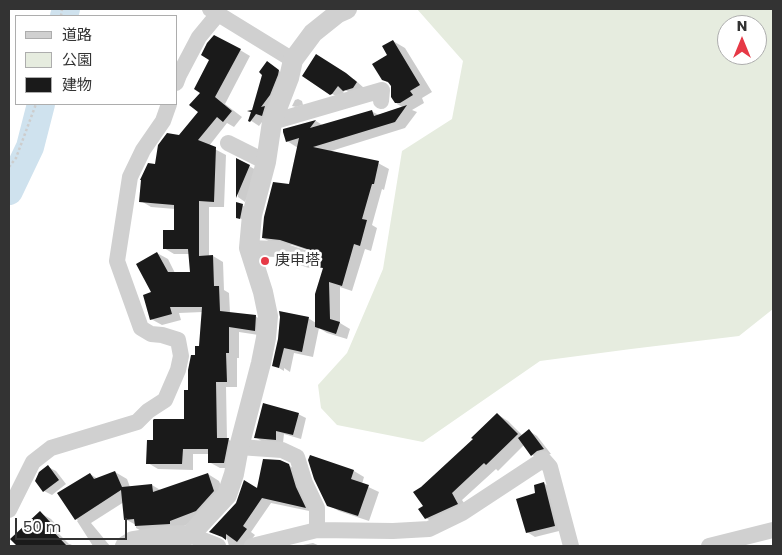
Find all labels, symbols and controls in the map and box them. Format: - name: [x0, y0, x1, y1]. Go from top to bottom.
- legend: [15, 15, 178, 105]
- north arrow: [717, 15, 767, 65]
- text: N: [737, 16, 747, 36]
- text: 道路: [62, 24, 92, 45]
- text: 公園: [62, 49, 92, 70]
- text: 建物: [62, 74, 92, 95]
- place label: 庚申塔: [275, 252, 320, 270]
- marker: 庚申塔: [259, 255, 271, 267]
- scale bar: [18, 508, 130, 540]
- text: 50 m: [23, 516, 61, 537]

